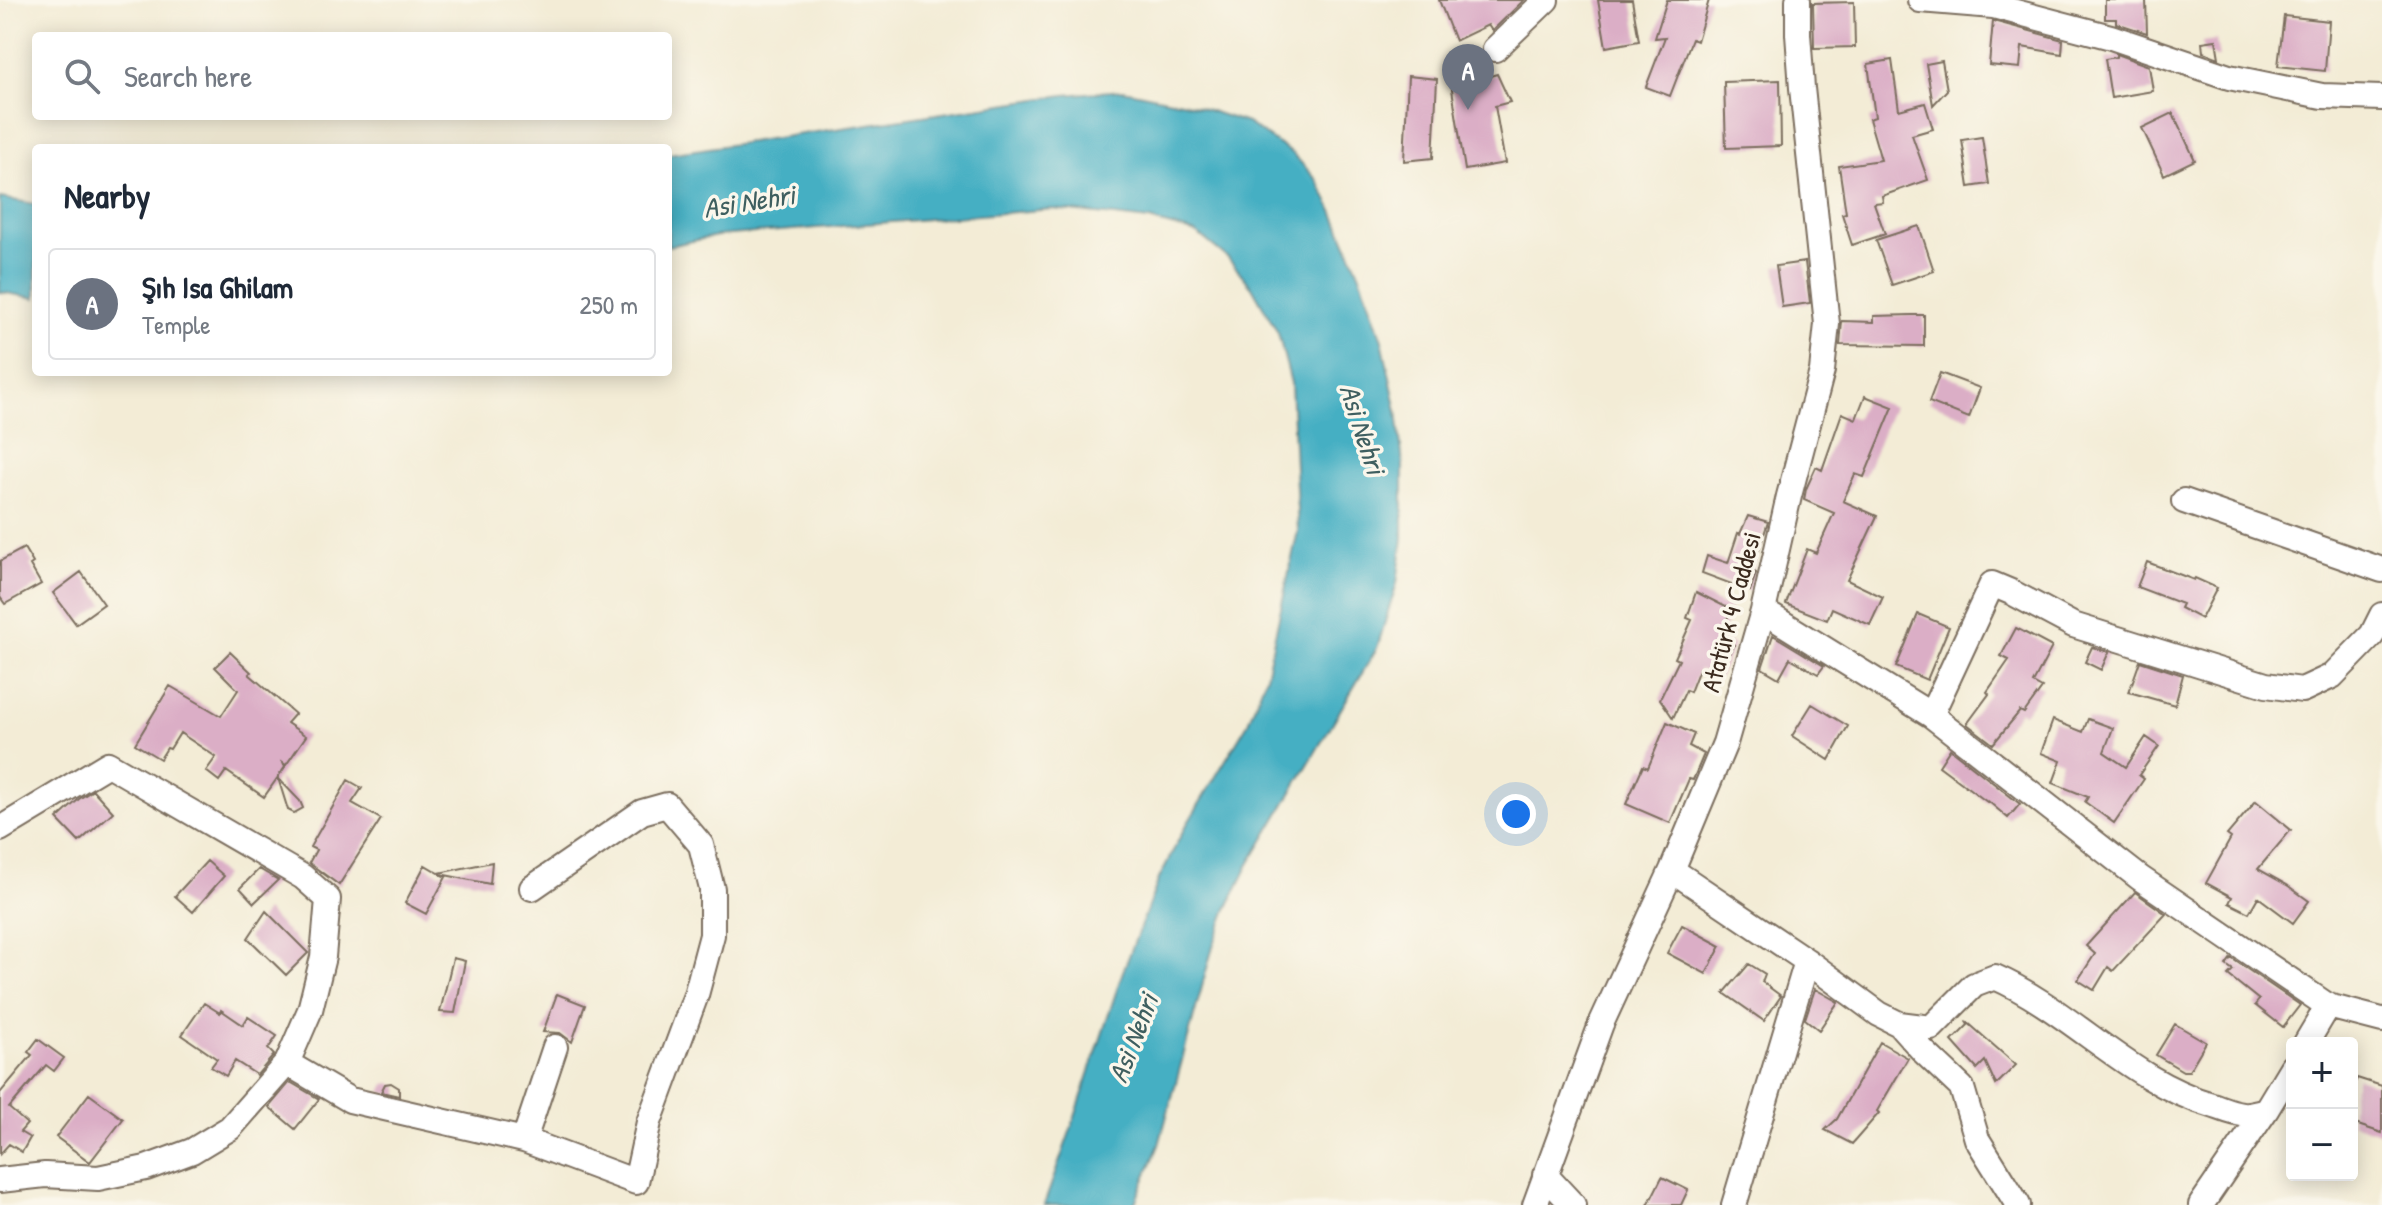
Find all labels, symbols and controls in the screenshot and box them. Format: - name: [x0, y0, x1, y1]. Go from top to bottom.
- search box: [32, 32, 672, 120]
- pin: A: [1442, 44, 1494, 110]
- icon: search: [60, 54, 104, 98]
- text: Search here: [124, 56, 252, 96]
- text: Nearby: [64, 173, 150, 219]
- water label: Asi Nehri: [701, 175, 800, 227]
- text: Şıh Isa Ghilam: [142, 267, 293, 307]
- text: A: [86, 287, 98, 322]
- text: 250 m: [580, 287, 638, 322]
- text: Temple: [142, 307, 211, 342]
- water label: Asi Nehri: [1331, 379, 1396, 481]
- street label: Atatürk 4 Caddesi: [1692, 528, 1769, 696]
- your location: [1496, 794, 1536, 834]
- water label: Asi Nehri: [1099, 986, 1168, 1088]
- map controls: [2286, 1037, 2358, 1181]
- button: +: [2286, 1037, 2358, 1109]
- button: −: [2286, 1109, 2358, 1181]

